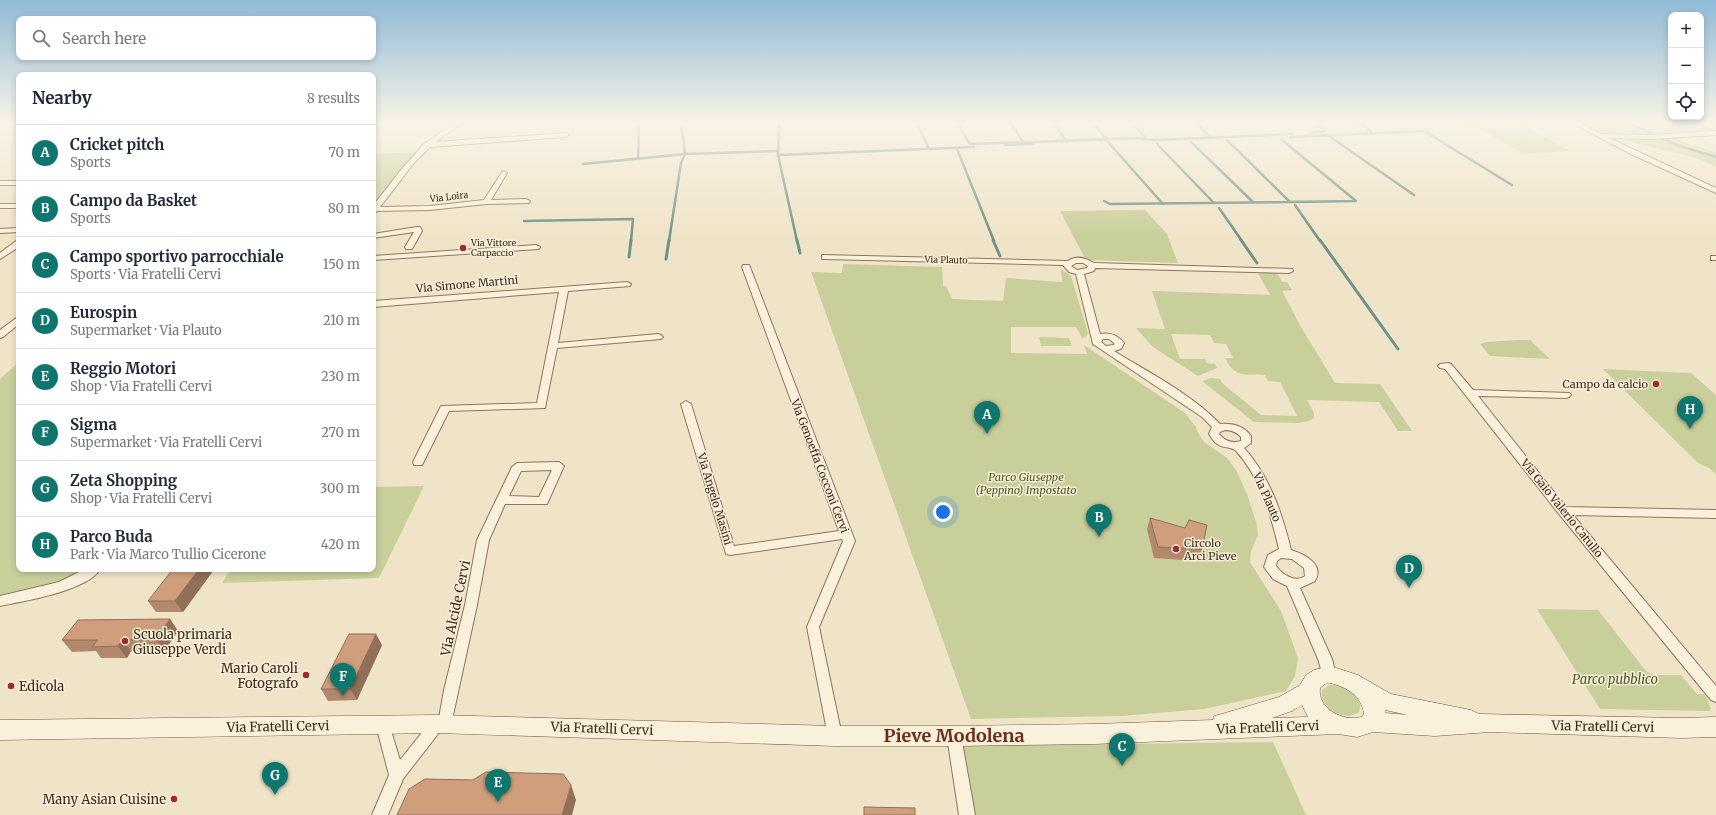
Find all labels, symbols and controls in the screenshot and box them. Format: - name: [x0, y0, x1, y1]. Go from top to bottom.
- map controls: [1668, 12, 1704, 120]
- button: +: [1668, 12, 1704, 48]
- search box: [16, 16, 376, 60]
- icon: search: [30, 27, 52, 49]
- text: Search here: [62, 29, 146, 48]
- button: −: [1668, 48, 1704, 84]
- button: locate: [1668, 84, 1704, 120]
- text: Nearby: [32, 87, 92, 109]
- text: 8 results: [307, 90, 360, 107]
- text: Cricket pitch: [70, 135, 164, 154]
- text: A: [40, 144, 50, 161]
- text: 70 m: [329, 144, 360, 161]
- text: Sports: [70, 154, 111, 171]
- street label: Via Loira: [428, 189, 469, 204]
- text: Campo da Basket: [70, 191, 197, 210]
- text: B: [40, 200, 50, 217]
- text: 80 m: [328, 200, 360, 217]
- text: Sports: [70, 210, 111, 227]
- place label: Via Vittore Carpaccio: [470, 237, 516, 258]
- marker: Via Vittore Carpaccio: [458, 243, 468, 253]
- text: Campo sportivo parrocchiale: [70, 247, 284, 266]
- street label: Via Plauto: [923, 254, 968, 265]
- text: C: [41, 256, 49, 273]
- text: 150 m: [323, 256, 360, 273]
- text: Sports · Via Fratelli Cervi: [70, 266, 221, 283]
- street label: Via Simone Martini: [414, 273, 519, 296]
- text: Eurospin: [70, 303, 137, 322]
- text: D: [40, 312, 50, 329]
- text: 210 m: [323, 312, 360, 329]
- text: Supermarket · Via Plauto: [70, 322, 222, 339]
- text: Reggio Motori: [70, 359, 176, 378]
- text: E: [41, 368, 49, 385]
- text: 230 m: [321, 368, 360, 385]
- place label: Campo da calcio: [1562, 377, 1649, 391]
- text: Shop · Via Fratelli Cervi: [70, 378, 212, 395]
- marker: Campo da calcio: [1651, 379, 1661, 389]
- street label: Via Genoeffa Cocconi Cervi: [788, 396, 852, 535]
- pin: H: [1677, 396, 1703, 429]
- pin: A: [974, 401, 1000, 434]
- text: Sigma: [70, 415, 117, 434]
- text: F: [41, 424, 49, 441]
- text: 270 m: [321, 424, 360, 441]
- text: Supermarket · Via Fratelli Cervi: [70, 434, 262, 451]
- street label: Via Angelo Masini: [694, 450, 736, 547]
- street label: Via Gaio Valerio Catullo: [1517, 455, 1606, 560]
- street label: Via Plauto: [1249, 469, 1284, 524]
- park label: Parco Giuseppe (Peppino) Impostato: [976, 470, 1076, 497]
- text: Zeta Shopping: [70, 471, 177, 490]
- text: G: [40, 480, 50, 497]
- text: 300 m: [320, 480, 360, 497]
- text: Shop · Via Fratelli Cervi: [70, 490, 212, 507]
- your location: [933, 502, 953, 522]
- pin: B: [1086, 504, 1112, 537]
- text: Parco Buda: [70, 527, 153, 546]
- text: H: [40, 536, 50, 553]
- text: 420 m: [321, 536, 360, 553]
- place label: Circolo Arci Pieve: [1183, 536, 1237, 563]
- marker: Circolo Arci Pieve: [1171, 544, 1181, 554]
- text: Park · Via Marco Tullio Cicerone: [70, 546, 266, 563]
- pin: D: [1396, 555, 1422, 588]
- street label: Via Alcide Cervi: [437, 559, 474, 659]
- place label: Scuola primaria Giuseppe Verdi: [133, 626, 232, 658]
- marker: Scuola primaria Giuseppe Verdi: [120, 636, 130, 646]
- place label: Mario Caroli Fotografo: [221, 660, 298, 692]
- pin: F: [330, 663, 356, 696]
- marker: Mario Caroli Fotografo: [301, 670, 311, 680]
- park label: Parco pubblico: [1572, 671, 1658, 688]
- place label: Edicola: [19, 678, 64, 695]
- marker: Edicola: [6, 681, 16, 691]
- street label: Via Fratelli Cervi: [225, 717, 330, 736]
- street label: Via Fratelli Cervi: [1215, 717, 1320, 738]
- street label: Via Fratelli Cervi: [1550, 717, 1655, 736]
- street label: Via Fratelli Cervi: [549, 718, 654, 739]
- district label: Pieve Modolena: [884, 724, 1024, 747]
- pin: C: [1109, 733, 1135, 766]
- pin: G: [262, 762, 288, 795]
- pin: E: [485, 769, 511, 802]
- place label: Many Asian Cuisine: [42, 791, 166, 808]
- marker: Many Asian Cuisine: [169, 794, 179, 804]

